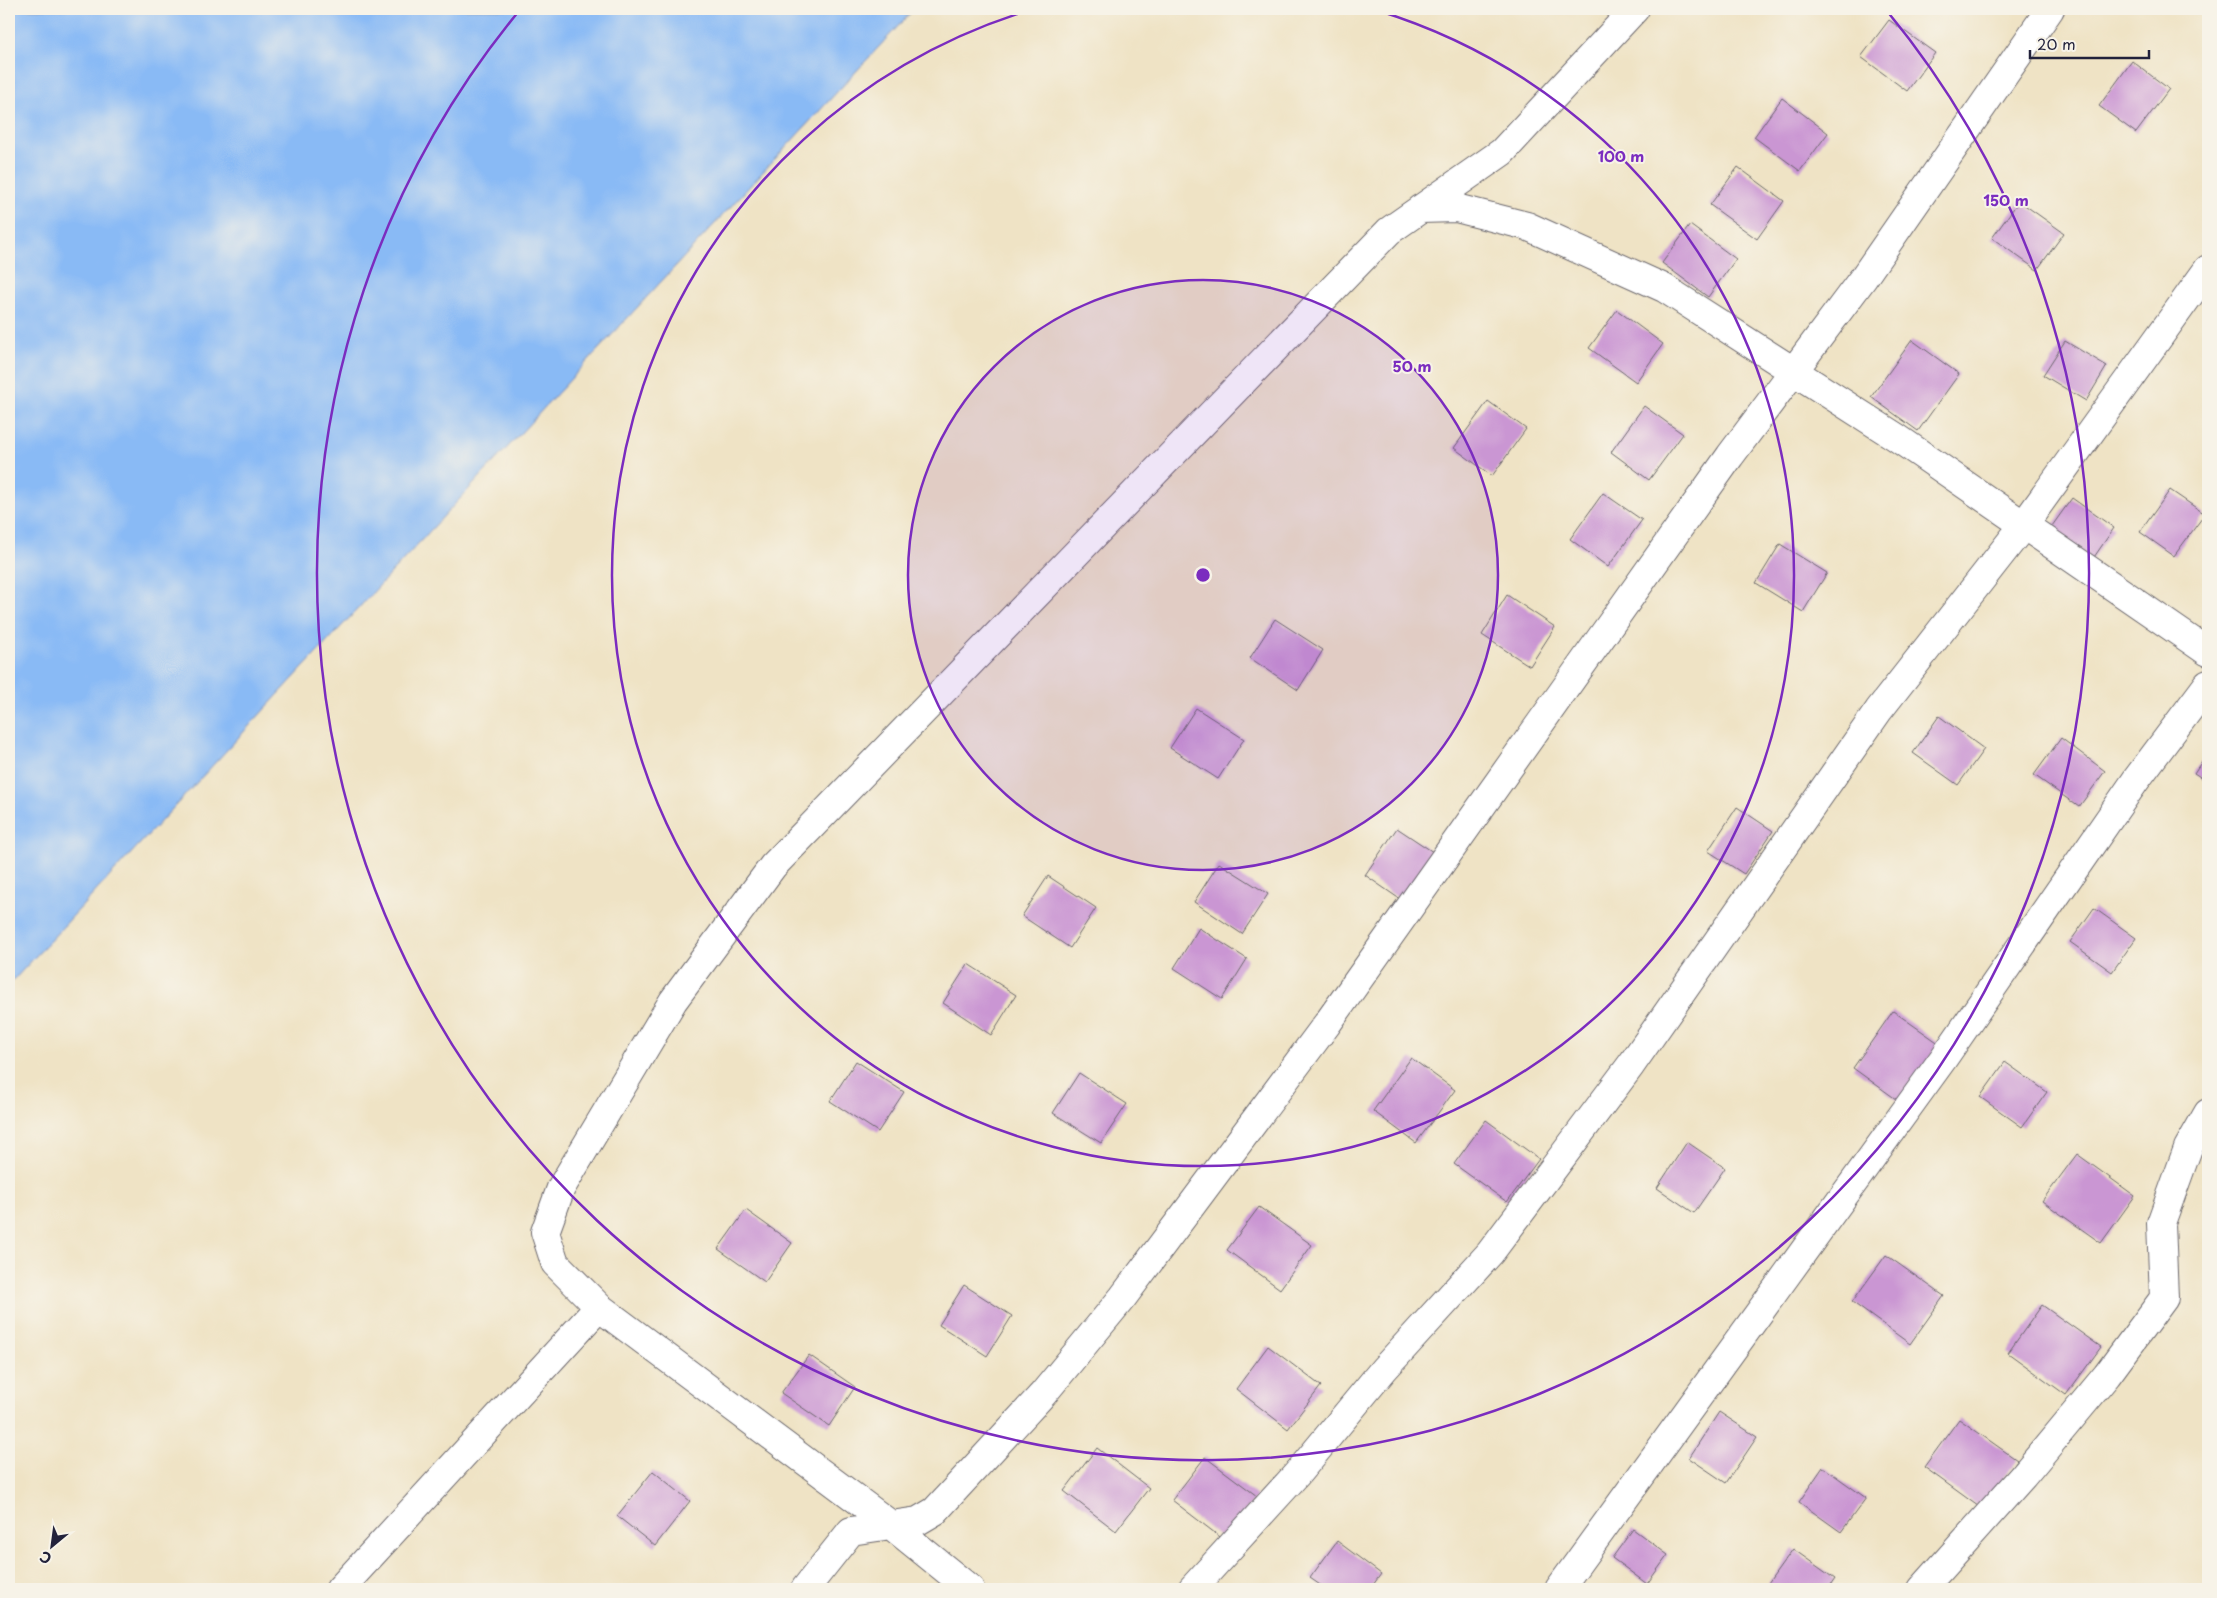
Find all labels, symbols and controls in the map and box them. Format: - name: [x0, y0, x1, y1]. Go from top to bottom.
- scale bar: [2030, 28, 2148, 60]
- text: 20 m: [2037, 32, 2076, 55]
- text: 100 m: [1598, 144, 1644, 167]
- text: 150 m: [1983, 188, 2029, 211]
- text: 50 m: [1393, 354, 1431, 377]
- centre of rings: [1194, 566, 1212, 584]
- north arrow: [28, 1520, 78, 1570]
- text: С: [36, 1546, 55, 1570]

